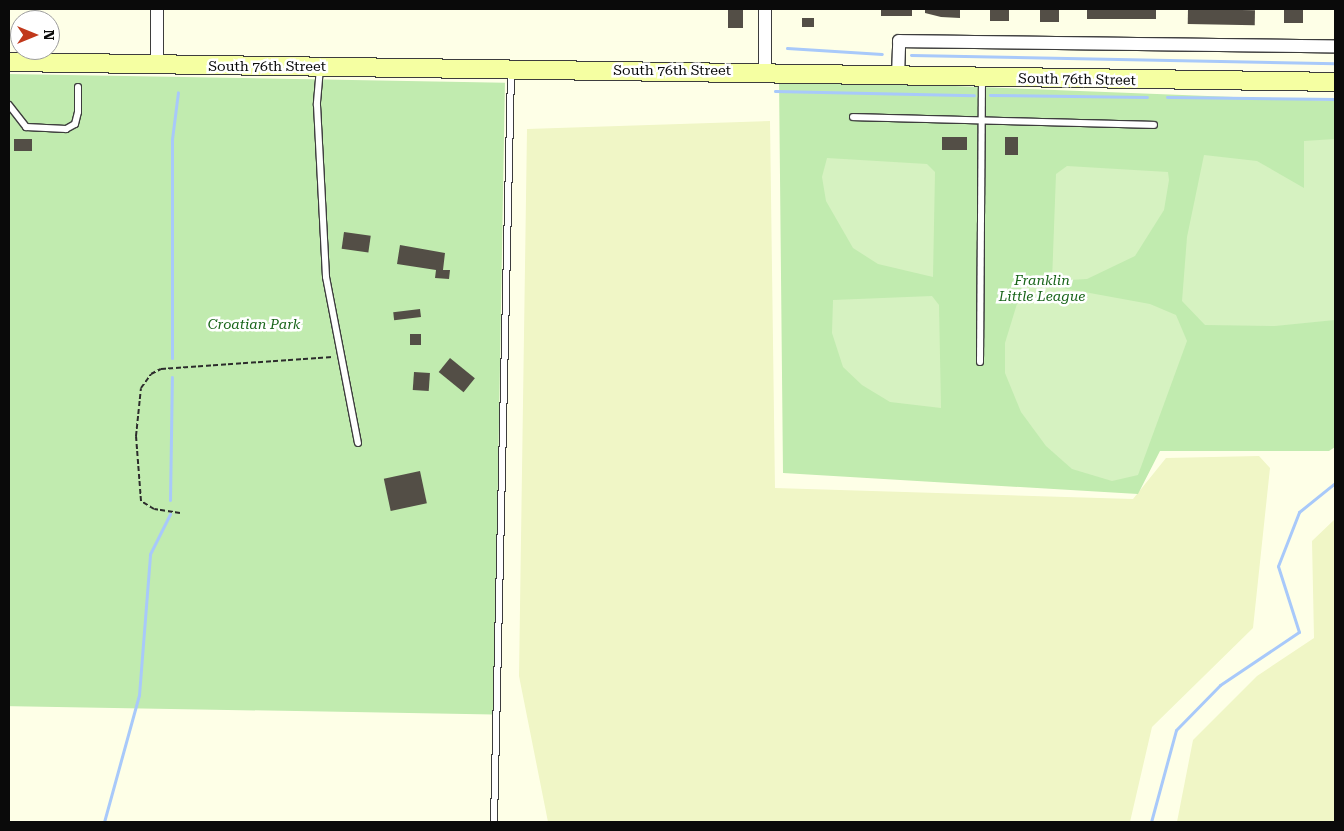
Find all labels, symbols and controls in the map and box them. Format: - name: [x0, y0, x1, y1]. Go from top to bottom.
- north arrow: [10, 10, 60, 60]
- text: N: [41, 30, 57, 40]
- street label: South 76th Street: [208, 58, 326, 74]
- street label: South 76th Street: [613, 62, 731, 78]
- street label: South 76th Street: [1018, 70, 1136, 88]
- park label: Franklin Little League: [999, 272, 1085, 304]
- park label: Croatian Park: [208, 316, 300, 332]

